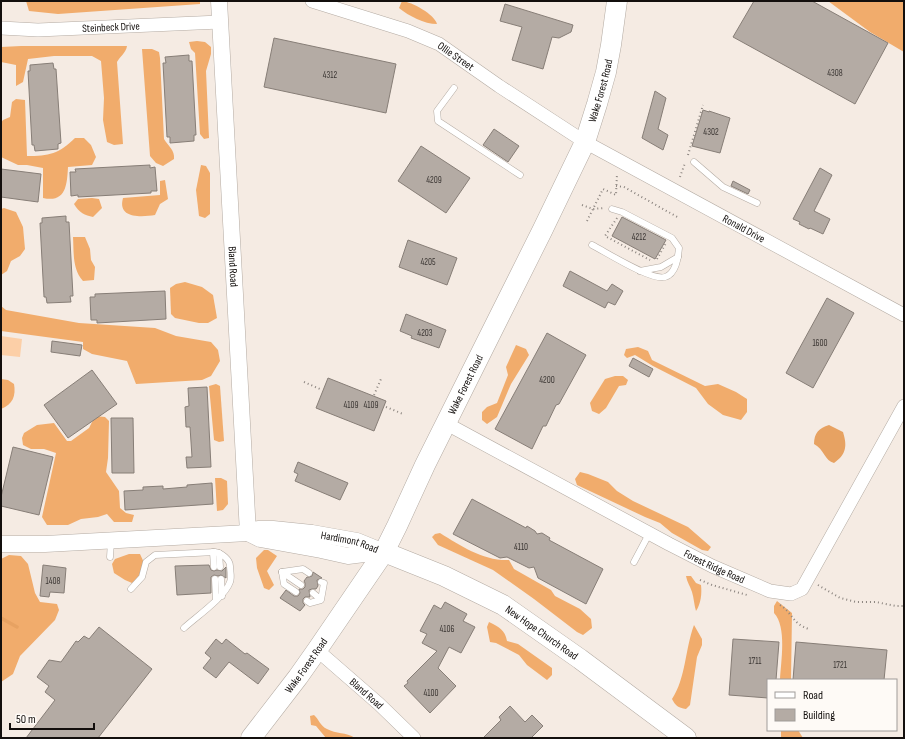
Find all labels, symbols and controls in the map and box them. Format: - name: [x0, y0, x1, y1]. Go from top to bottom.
- street label: Steinbeck Drive: [82, 20, 140, 35]
- street label: Ollie Street: [435, 39, 477, 74]
- street label: Wake Forest Road: [586, 58, 615, 124]
- house number: 4308: [827, 68, 843, 79]
- house number: 4312: [323, 70, 338, 81]
- house number: 4302: [703, 127, 719, 138]
- house number: 4209: [426, 175, 442, 186]
- street label: Ronald Drive: [720, 212, 767, 245]
- house number: 4212: [632, 232, 647, 243]
- street label: Bland Road: [225, 246, 241, 288]
- house number: 4205: [420, 257, 436, 268]
- house number: 4203: [417, 328, 433, 339]
- house number: 1600: [812, 338, 828, 349]
- street label: Wake Forest Road: [445, 352, 486, 417]
- house number: 4200: [539, 375, 555, 386]
- house number: 4109: [344, 400, 358, 411]
- house number: 4109: [364, 400, 378, 411]
- street label: Hardimont Road: [320, 529, 381, 556]
- house number: 4110: [514, 542, 528, 553]
- street label: Forest Ridge Road: [682, 547, 747, 587]
- house number: 1408: [46, 576, 60, 587]
- street label: New Hope Church Road: [503, 603, 581, 663]
- house number: 4106: [440, 624, 454, 635]
- street label: Wake Forest Road: [282, 635, 331, 696]
- house number: 1711: [748, 656, 762, 667]
- house number: 1721: [833, 660, 848, 671]
- street label: Bland Road: [347, 675, 386, 712]
- legend: [767, 679, 897, 731]
- house number: 4100: [424, 688, 438, 699]
- text: Road: [803, 688, 823, 703]
- scale bar: [10, 705, 94, 731]
- text: Building: [803, 708, 835, 723]
- text: 50 m: [16, 712, 36, 727]

